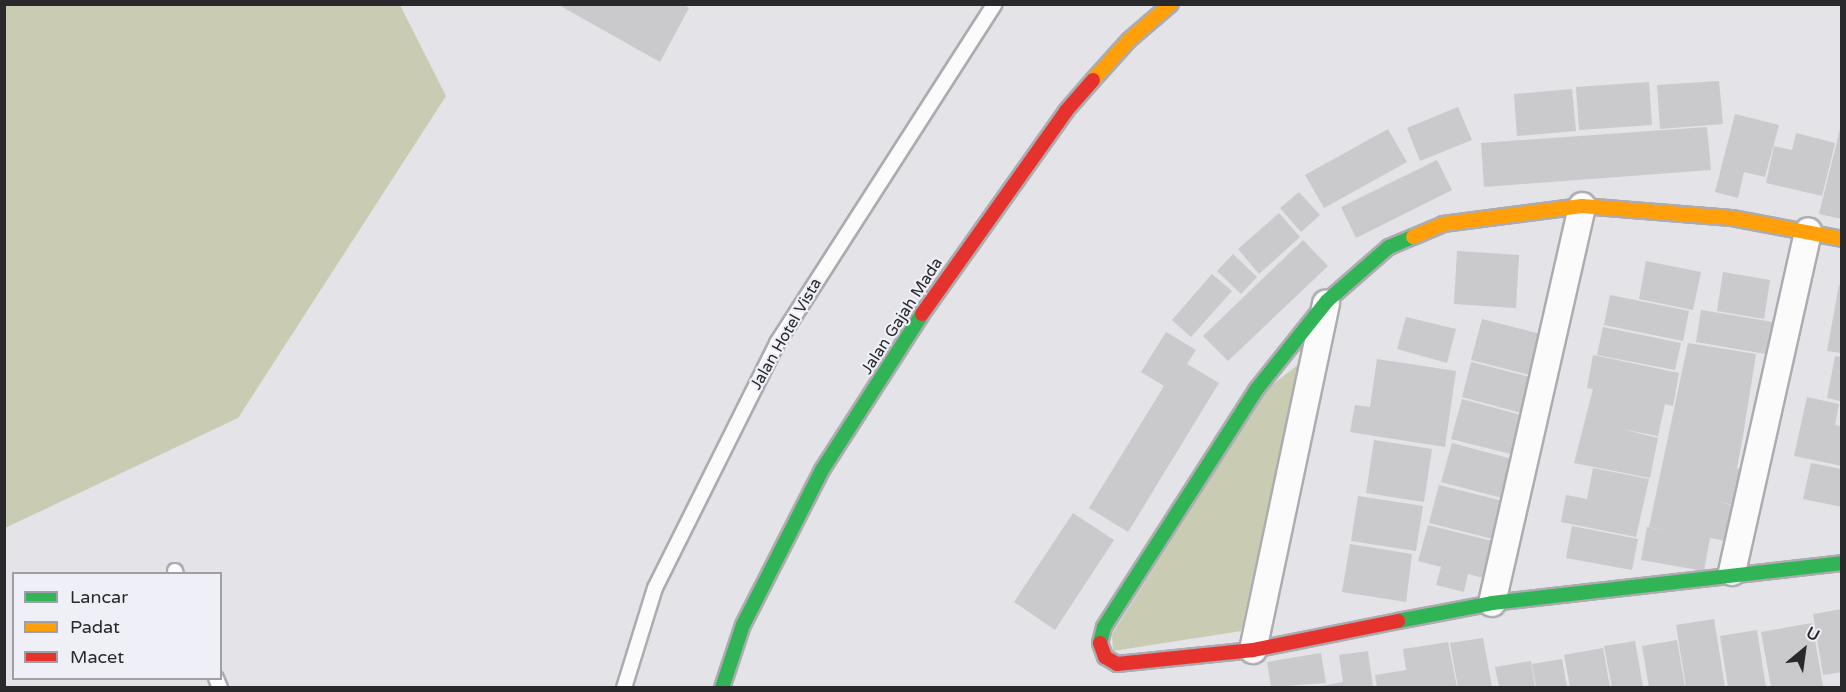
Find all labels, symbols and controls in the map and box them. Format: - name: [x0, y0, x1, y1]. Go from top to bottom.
- street label: Jalan Gajah Mada: [857, 254, 947, 378]
- street label: Jalan Hotel Vista: [746, 275, 826, 393]
- legend: [12, 572, 222, 680]
- text: Lancar: [70, 586, 128, 608]
- text: Padat: [70, 616, 120, 638]
- north arrow: [1774, 620, 1834, 680]
- text: U: [1803, 623, 1823, 646]
- text: Macet: [70, 646, 124, 668]

